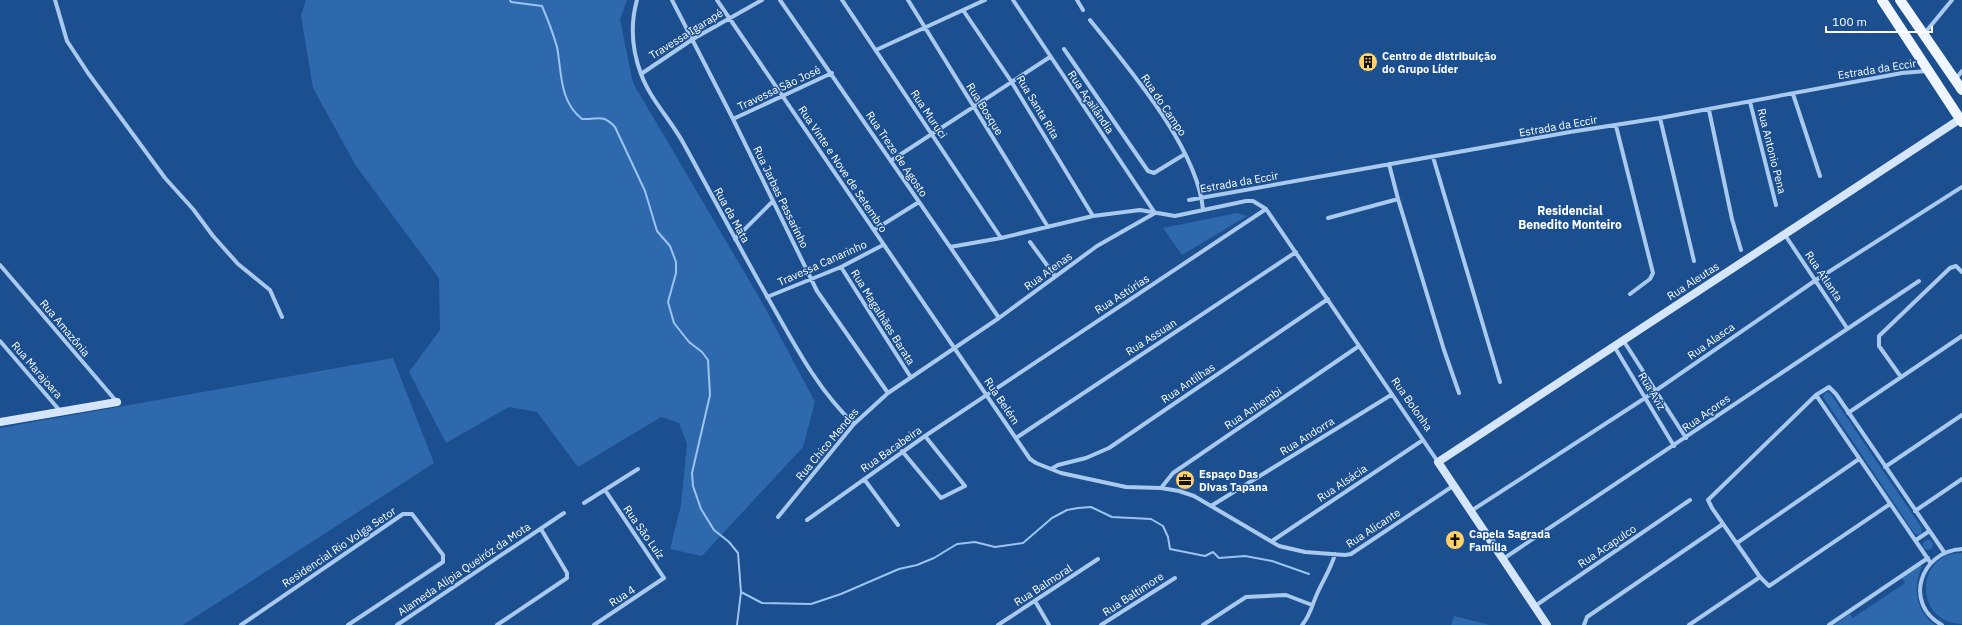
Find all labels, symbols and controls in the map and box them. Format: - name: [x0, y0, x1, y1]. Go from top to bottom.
- street label: Travessa Igarapé: [647, 6, 725, 62]
- scale bar: [1826, 8, 1932, 34]
- text: 100 m: [1832, 14, 1867, 29]
- place label: Centro de distribuição do Grupo Líder: [1382, 49, 1496, 76]
- building icon: Centro de distribuição do Grupo Líder: [1357, 51, 1379, 73]
- street label: Estrada da Eccir: [1837, 56, 1917, 82]
- street label: Travessa São José: [735, 63, 823, 113]
- street label: Rua Açailândia: [1065, 68, 1117, 136]
- street label: Rua do Campo: [1138, 71, 1190, 139]
- street label: Rua Santa Rita: [1013, 72, 1063, 142]
- street label: Rua Bosque: [963, 80, 1007, 138]
- street label: Rua Muruci: [908, 87, 950, 141]
- street label: Rua Vinte e Nove de Setembro: [795, 103, 891, 235]
- street label: Rua Antonio Pena: [1755, 107, 1789, 195]
- street label: Rua Treze de Agosto: [863, 108, 931, 200]
- street label: Estrada da Eccir: [1518, 112, 1598, 140]
- street label: Rua Jarbas Passarinho: [750, 144, 812, 250]
- street label: Estrada da Eccir: [1199, 168, 1279, 196]
- street label: Rua da Mata: [711, 185, 753, 245]
- district label: Residencial Benedito Monteiro: [1518, 203, 1622, 232]
- street label: Travessa Canarinho: [775, 237, 869, 289]
- street label: Rua Atlanta: [1802, 248, 1846, 304]
- street label: Rua Atenas: [1021, 249, 1075, 293]
- street label: Rua Aleutas: [1664, 259, 1722, 303]
- street label: Rua Magalhães Barata: [848, 267, 918, 367]
- street label: Rua Astúrias: [1092, 271, 1152, 317]
- street label: Rua Amazônia: [37, 297, 93, 360]
- street label: Rua Assuan: [1123, 315, 1179, 359]
- street label: Rua Alasca: [1685, 320, 1737, 362]
- street label: Rua Marajoara: [8, 339, 66, 402]
- street label: Rua Antilhas: [1158, 360, 1218, 406]
- street label: Rua Aviz: [1635, 369, 1669, 413]
- street label: Rua Bolonha: [1388, 374, 1436, 434]
- street label: Rua Belém: [981, 375, 1023, 427]
- street label: Rua Anhembi: [1222, 384, 1284, 432]
- street label: Rua Açores: [1679, 391, 1733, 435]
- street label: Rua Chico Mendes: [792, 405, 862, 483]
- street label: Rua Andorra: [1277, 414, 1337, 458]
- street label: Rua Bacabeira: [858, 423, 924, 475]
- street label: Rua Alsácia: [1314, 461, 1370, 505]
- place label: Espaço Das Divas Tapana: [1199, 467, 1268, 494]
- office icon: Espaço Das Divas Tapana: [1174, 469, 1196, 491]
- street label: Rua São Luíz: [620, 502, 668, 562]
- street label: Residencial Rio Volga Setor: [279, 504, 399, 590]
- street label: Rua Alicante: [1343, 505, 1403, 551]
- street label: Alameda Alípia Queiróz da Mota: [395, 519, 533, 619]
- street label: Rua Acapulco: [1575, 521, 1639, 571]
- place label: Capela Sagrada Família: [1469, 527, 1550, 554]
- church icon: Capela Sagrada Família: [1444, 529, 1466, 551]
- street label: Rua Balmoral: [1011, 561, 1075, 609]
- street label: Rua Baltimore: [1100, 569, 1166, 619]
- street label: Rua 4: [606, 582, 638, 610]

